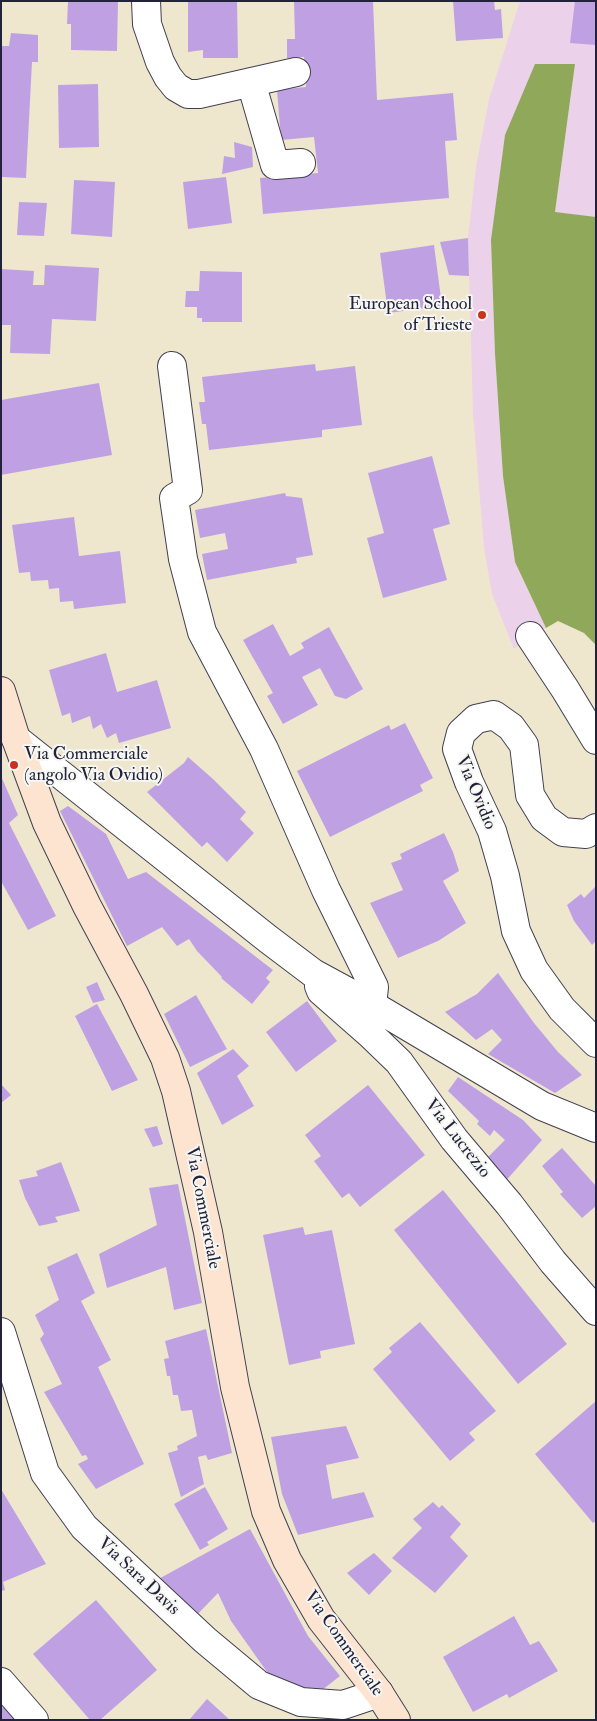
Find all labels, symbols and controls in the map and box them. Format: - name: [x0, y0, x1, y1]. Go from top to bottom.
- place label: European School of Trieste: [349, 294, 472, 336]
- marker: European School of Trieste: [476, 309, 488, 321]
- place label: Via Commerciale (angolo Via Ovidio): [24, 744, 163, 786]
- street label: Via Ovidio: [450, 753, 500, 833]
- marker: Via Commerciale (angolo Via Ovidio): [8, 759, 20, 771]
- street label: Via Lucrezio: [419, 1095, 495, 1183]
- street label: Via Commerciale: [180, 1145, 224, 1271]
- street label: Via Sara Davis: [92, 1533, 184, 1621]
- street label: Via Commerciale: [299, 1587, 387, 1701]

